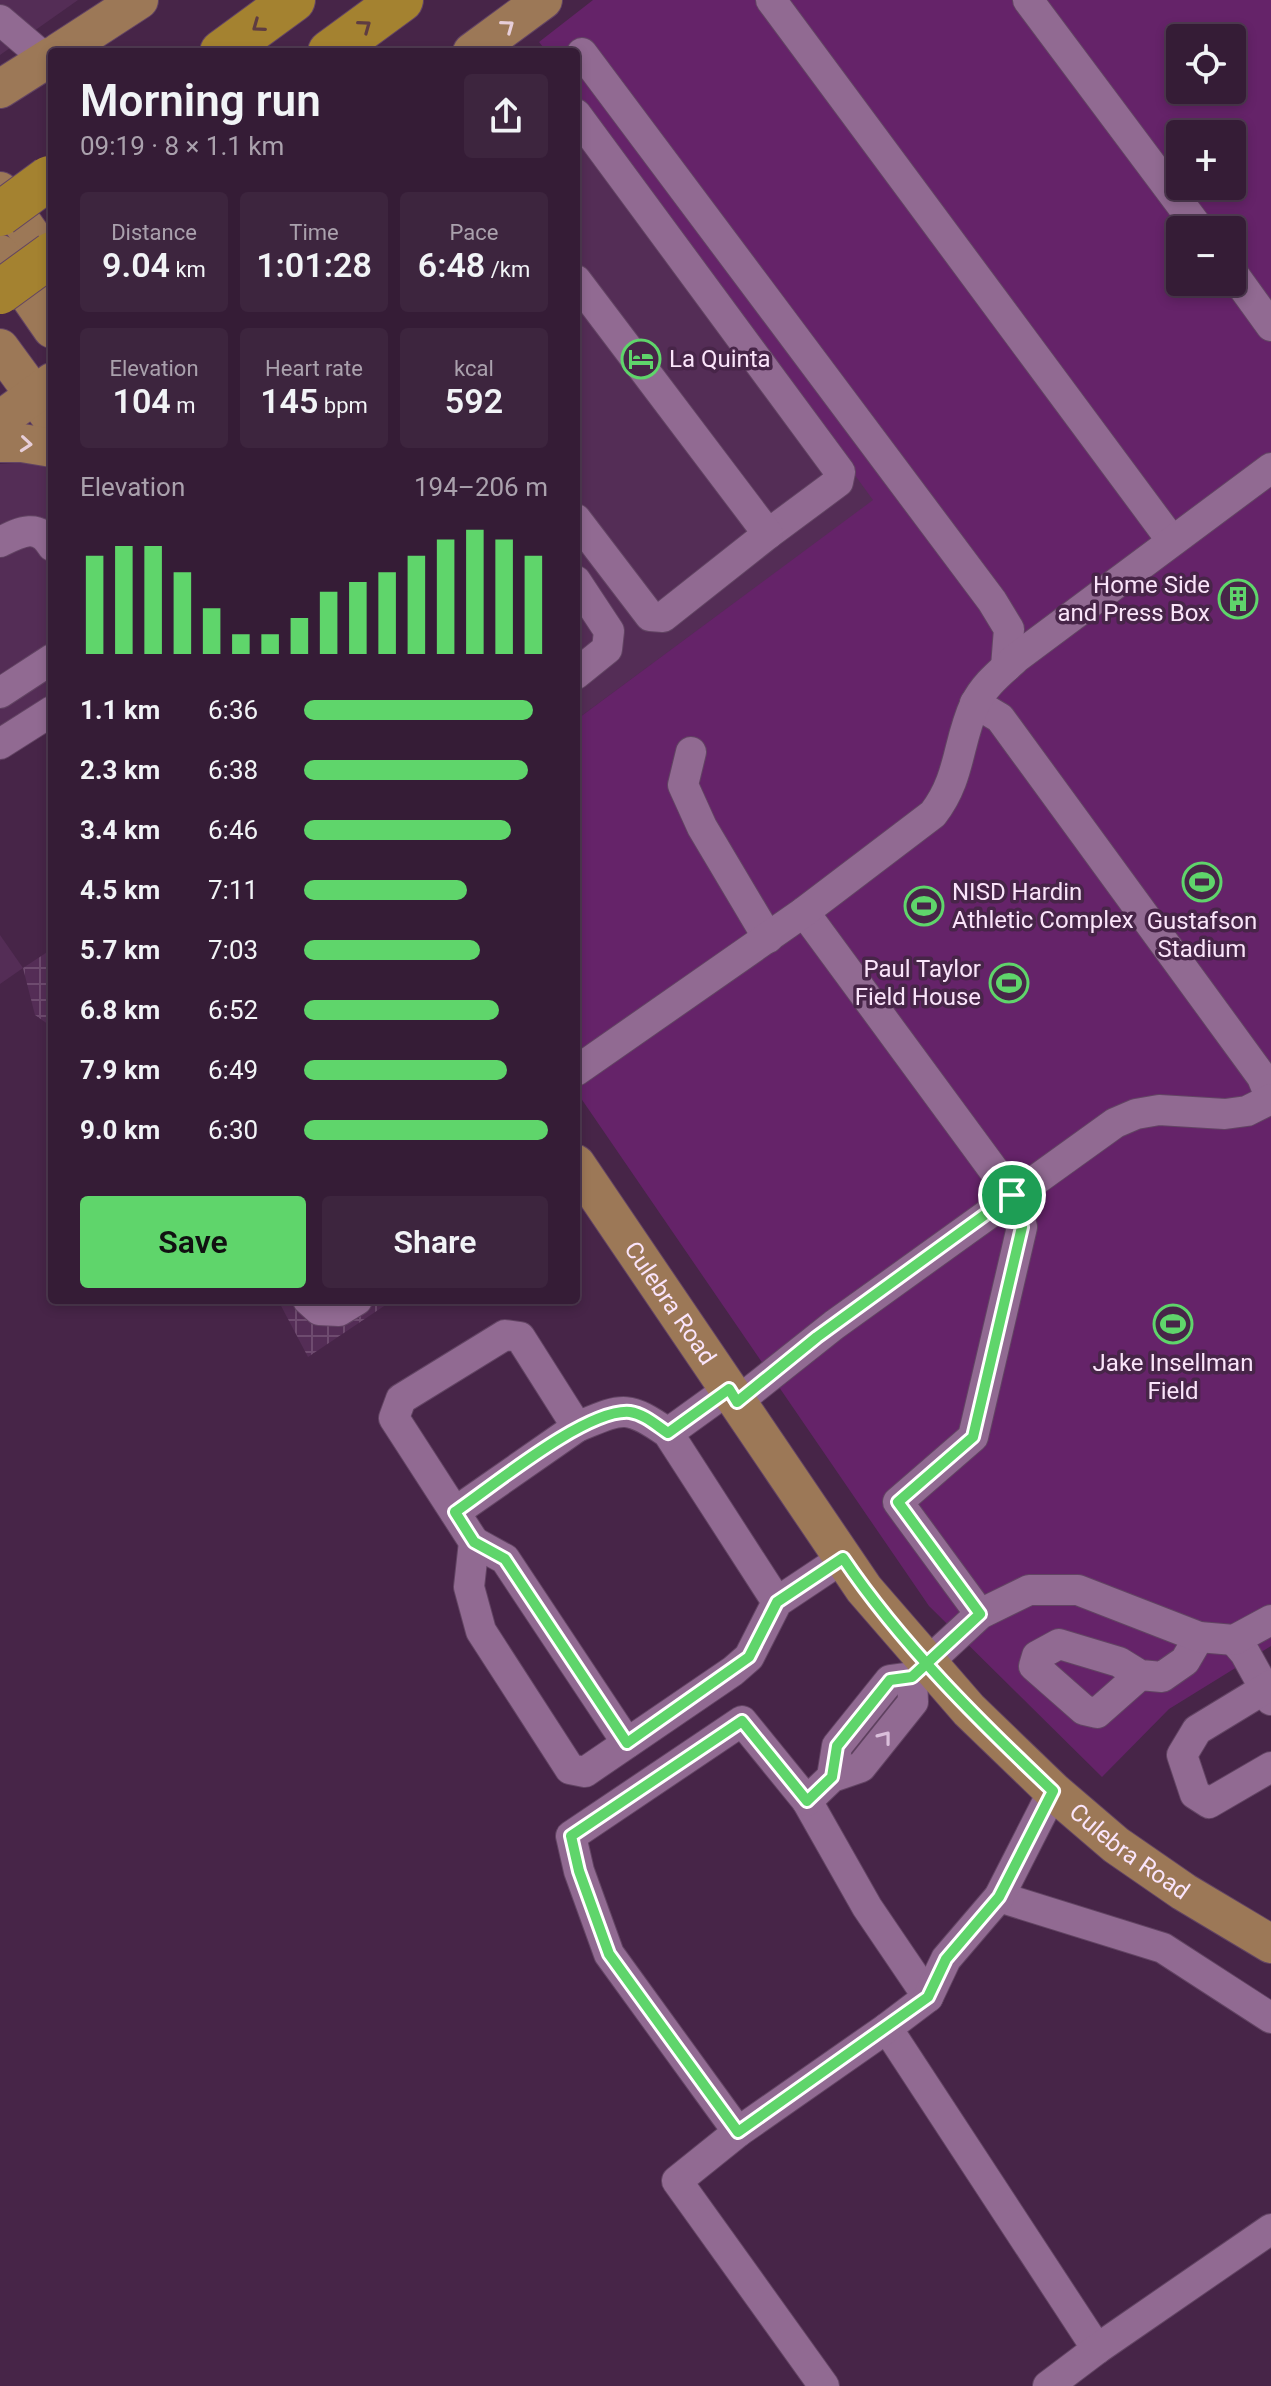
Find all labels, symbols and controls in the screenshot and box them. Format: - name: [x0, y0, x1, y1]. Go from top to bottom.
- one-way arrow: [252, 16, 266, 31]
- one-way arrow: [357, 21, 371, 36]
- one-way arrow: [499, 21, 513, 36]
- map controls: [1166, 24, 1246, 296]
- button: locate: [1166, 24, 1246, 104]
- button: share: [464, 74, 548, 158]
- text: Morning run: [80, 75, 321, 127]
- button: +: [1166, 120, 1246, 200]
- text: 09:19 · 8 × 1.1 km: [80, 131, 284, 161]
- button: −: [1166, 216, 1246, 296]
- text: Distance: [111, 220, 197, 245]
- text: Time: [289, 220, 339, 245]
- text: Pace: [450, 220, 498, 245]
- text: 9.04: [102, 245, 170, 285]
- text: 1:01:28: [256, 245, 372, 285]
- text: 6:48: [418, 245, 485, 285]
- text: km: [170, 257, 206, 282]
- text: /km: [485, 257, 530, 282]
- hotel icon: La Quinta: [620, 338, 662, 380]
- place label: La Quinta: [669, 345, 771, 373]
- text: Elevation: [109, 356, 199, 381]
- text: Heart rate: [265, 356, 363, 381]
- text: kcal: [454, 356, 494, 381]
- text: 104: [112, 381, 171, 421]
- text: 145: [260, 381, 318, 421]
- text: 592: [445, 381, 503, 421]
- text: m: [171, 393, 196, 418]
- text: bpm: [318, 393, 368, 418]
- one-way arrow: [20, 435, 33, 452]
- text: Elevation: [80, 472, 185, 502]
- text: 194–206 m: [414, 472, 548, 502]
- place label: Home Side and Press Box: [1057, 571, 1210, 627]
- building icon: Home Side and Press Box: [1217, 578, 1259, 620]
- text: 1.1 km: [80, 695, 160, 725]
- text: 6:36: [208, 695, 258, 725]
- text: 2.3 km: [80, 755, 160, 785]
- text: 6:38: [208, 755, 258, 785]
- text: 3.4 km: [80, 815, 160, 845]
- text: 6:46: [208, 815, 258, 845]
- sports icon: Gustafson Stadium: [1181, 861, 1223, 903]
- text: 4.5 km: [80, 875, 160, 905]
- text: 7:11: [208, 875, 258, 905]
- place label: NISD Hardin Athletic Complex: [952, 878, 1134, 934]
- sports icon: NISD Hardin Athletic Complex: [903, 885, 945, 927]
- place label: Gustafson Stadium: [1147, 907, 1257, 963]
- text: 5.7 km: [80, 935, 160, 965]
- text: 7:03: [208, 935, 258, 965]
- place label: Paul Taylor Field House: [855, 955, 981, 1011]
- sports icon: Paul Taylor Field House: [988, 962, 1030, 1004]
- text: 6.8 km: [80, 995, 160, 1025]
- text: 6:52: [208, 995, 258, 1025]
- text: 7.9 km: [80, 1055, 160, 1085]
- text: 6:49: [208, 1055, 258, 1085]
- text: 9.0 km: [80, 1115, 160, 1145]
- text: 6:30: [208, 1115, 258, 1145]
- pin: [978, 1161, 1046, 1229]
- icon: arrive: [990, 1173, 1034, 1217]
- button: Save: [80, 1196, 306, 1288]
- button: Share: [322, 1196, 548, 1288]
- street label: Culebra Road: [619, 1236, 722, 1370]
- sports icon: Jake Insellman Field: [1152, 1303, 1194, 1345]
- place label: Jake Insellman Field: [1093, 1349, 1253, 1405]
- one-way arrow: [876, 1731, 890, 1746]
- street label: Culebra Road: [1064, 1798, 1195, 1905]

